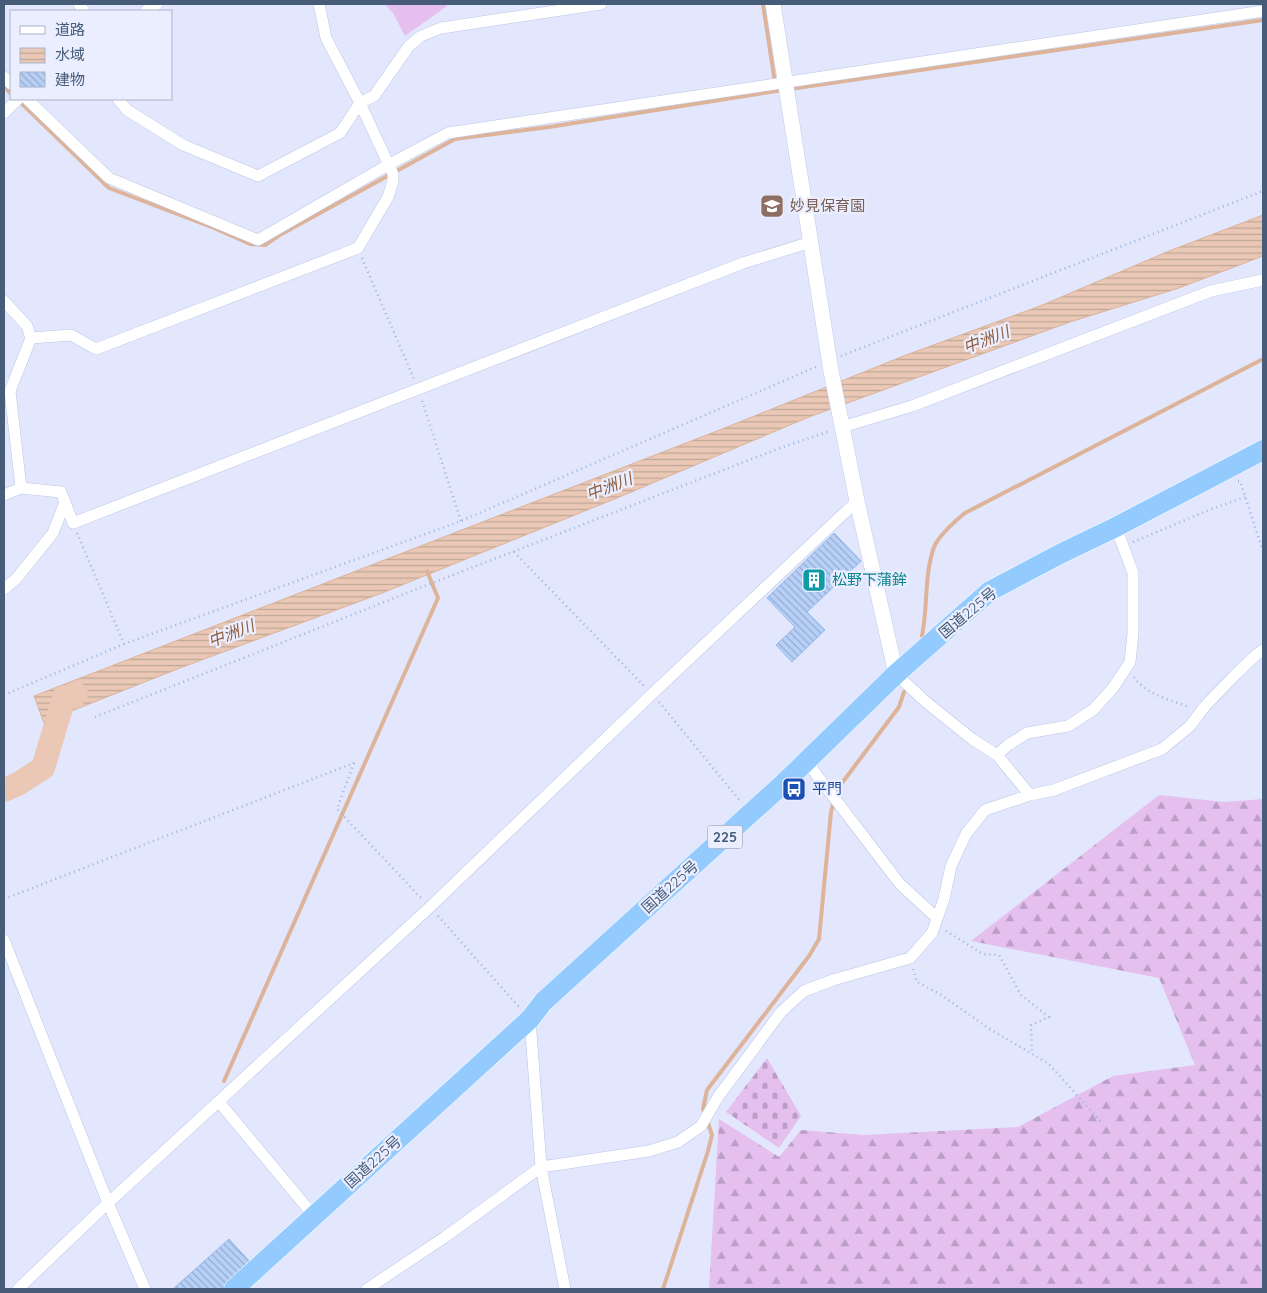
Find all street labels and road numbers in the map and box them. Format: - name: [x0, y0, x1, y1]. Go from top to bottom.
- street label: 国道225号: [935, 583, 1001, 642]
- road number: 225: [708, 826, 742, 849]
- street label: 国道225号: [637, 856, 702, 917]
- street label: 国道225号: [340, 1131, 405, 1192]

